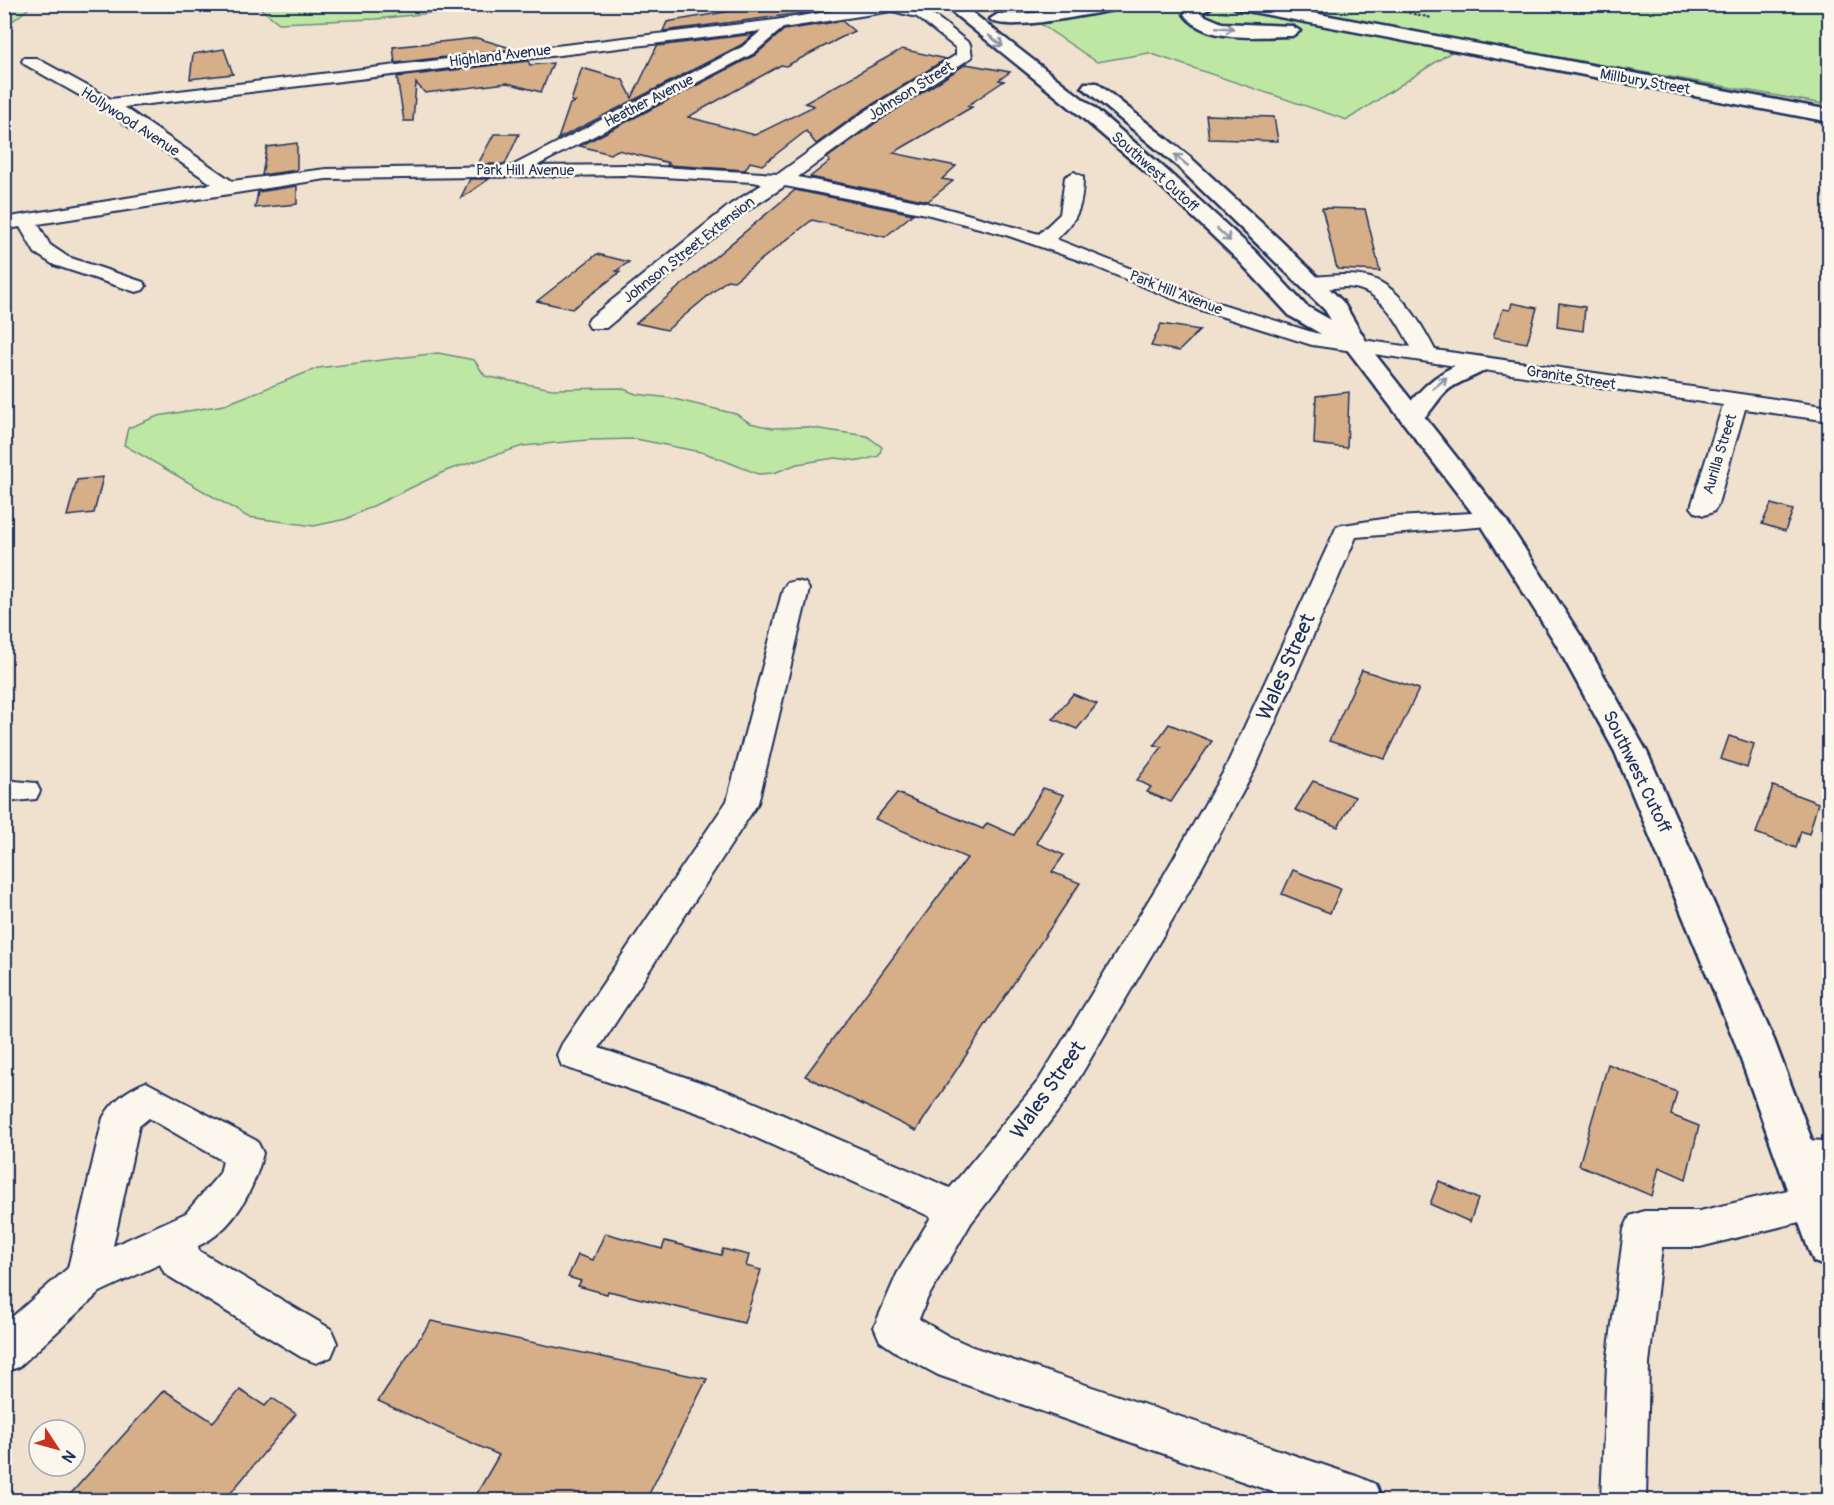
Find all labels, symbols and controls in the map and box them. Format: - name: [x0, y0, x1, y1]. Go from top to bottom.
- one-way arrow: [1215, 23, 1235, 34]
- one-way arrow: [988, 34, 1004, 47]
- street label: Highland Avenue: [448, 40, 552, 72]
- street label: Johnson Street: [865, 57, 958, 125]
- street label: Millbury Street: [1598, 65, 1693, 99]
- street label: Heather Avenue: [601, 70, 698, 132]
- street label: Hollywood Avenue: [77, 83, 184, 161]
- street label: Southwest Cutoff: [1107, 128, 1203, 217]
- one-way arrow: [1174, 153, 1189, 167]
- street label: Park Hill Avenue: [476, 161, 575, 180]
- street label: Johnson Street Extension: [619, 193, 759, 307]
- one-way arrow: [1217, 227, 1232, 242]
- street label: Park Hill Avenue: [1127, 267, 1226, 320]
- street label: Granite Street: [1525, 362, 1618, 395]
- one-way arrow: [1432, 377, 1448, 390]
- street label: Aurilla Street: [1699, 411, 1741, 496]
- street label: Wales Street: [1250, 609, 1322, 725]
- street label: Southwest Cutoff: [1597, 707, 1677, 837]
- street label: Wales Street: [1004, 1035, 1092, 1144]
- north arrow: [27, 1418, 87, 1478]
- text: N: [57, 1446, 80, 1467]

